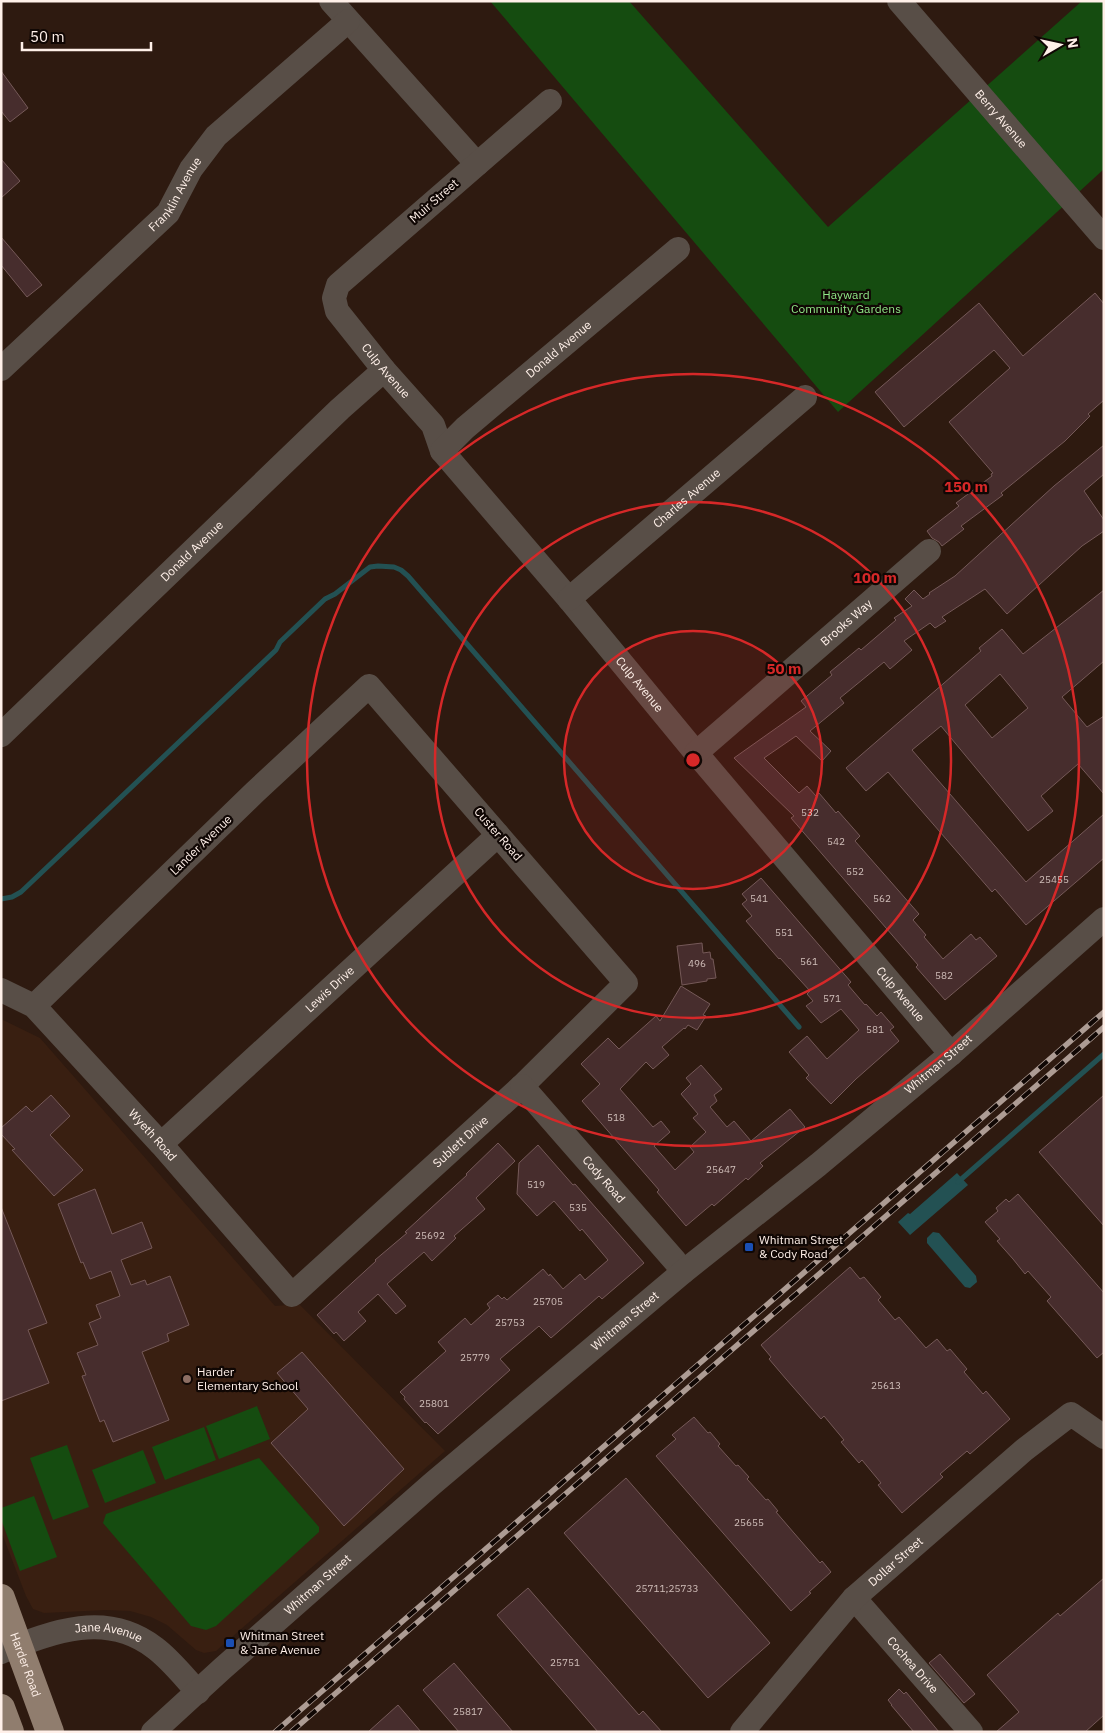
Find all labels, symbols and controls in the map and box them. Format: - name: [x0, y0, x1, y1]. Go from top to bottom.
- scale bar: [22, 20, 151, 52]
- north arrow: [1035, 20, 1085, 70]
- text: 50 m: [30, 27, 65, 46]
- text: N: [1063, 37, 1083, 49]
- street label: Berry Avenue: [972, 86, 1031, 151]
- street label: Franklin Avenue: [145, 153, 205, 234]
- street label: Muir Street: [406, 175, 461, 226]
- park label: Hayward Community Gardens: [791, 287, 901, 316]
- street label: Donald Avenue: [523, 317, 595, 381]
- street label: Culp Avenue: [359, 340, 414, 402]
- street label: Charles Avenue: [650, 465, 723, 531]
- text: 150 m: [944, 477, 988, 496]
- street label: Donald Avenue: [157, 517, 226, 585]
- text: 100 m: [853, 568, 897, 587]
- street label: Brooks Way: [817, 596, 875, 649]
- street label: Culp Avenue: [613, 653, 667, 715]
- text: 50 m: [767, 659, 801, 678]
- centre of rings: [684, 751, 702, 769]
- street label: Custer Road: [471, 804, 526, 863]
- house number: 532: [801, 806, 819, 819]
- street label: Lander Avenue: [167, 811, 235, 878]
- house number: 542: [827, 835, 845, 848]
- house number: 552: [846, 865, 864, 878]
- house number: 25455: [1039, 873, 1069, 886]
- house number: 541: [750, 892, 768, 905]
- house number: 562: [873, 892, 891, 905]
- house number: 551: [775, 926, 793, 939]
- house number: 561: [800, 955, 818, 968]
- house number: 496: [688, 957, 706, 970]
- street label: Lewis Drive: [302, 962, 357, 1015]
- street label: Culp Avenue: [873, 963, 929, 1025]
- house number: 582: [935, 969, 953, 982]
- house number: 571: [823, 992, 841, 1005]
- house number: 581: [866, 1023, 884, 1036]
- street label: Whitman Street: [901, 1031, 975, 1097]
- street label: Wyeth Road: [126, 1106, 180, 1164]
- house number: 518: [607, 1111, 625, 1124]
- street label: Sublett Drive: [429, 1112, 491, 1170]
- street label: Cody Road: [579, 1152, 629, 1206]
- house number: 25647: [706, 1163, 736, 1176]
- house number: 519: [527, 1178, 545, 1191]
- house number: 535: [569, 1201, 587, 1214]
- house number: 25692: [415, 1229, 445, 1242]
- place label: Whitman Street & Cody Road: [759, 1232, 843, 1261]
- marker: Whitman Street & Cody Road: [743, 1241, 755, 1253]
- street label: Whitman Street: [588, 1288, 662, 1353]
- house number: 25705: [533, 1295, 563, 1308]
- house number: 25753: [495, 1316, 525, 1329]
- house number: 25779: [460, 1351, 490, 1364]
- place label: Harder Elementary School: [197, 1364, 298, 1393]
- marker: Harder Elementary School: [181, 1373, 193, 1385]
- house number: 25613: [871, 1379, 901, 1392]
- house number: 25801: [419, 1397, 449, 1410]
- house number: 25655: [734, 1516, 764, 1529]
- street label: Dollar Street: [865, 1533, 926, 1589]
- street label: Whitman Street: [281, 1551, 354, 1618]
- house number: 25711;25733: [636, 1582, 698, 1595]
- street label: Jane Avenue: [74, 1619, 146, 1646]
- place label: Whitman Street & Jane Avenue: [240, 1628, 324, 1657]
- street label: Harder Road: [7, 1630, 45, 1699]
- street label: Cochea Drive: [884, 1633, 942, 1697]
- marker: Whitman Street & Jane Avenue: [224, 1637, 236, 1649]
- house number: 25751: [550, 1656, 580, 1669]
- house number: 25817: [453, 1705, 483, 1718]

